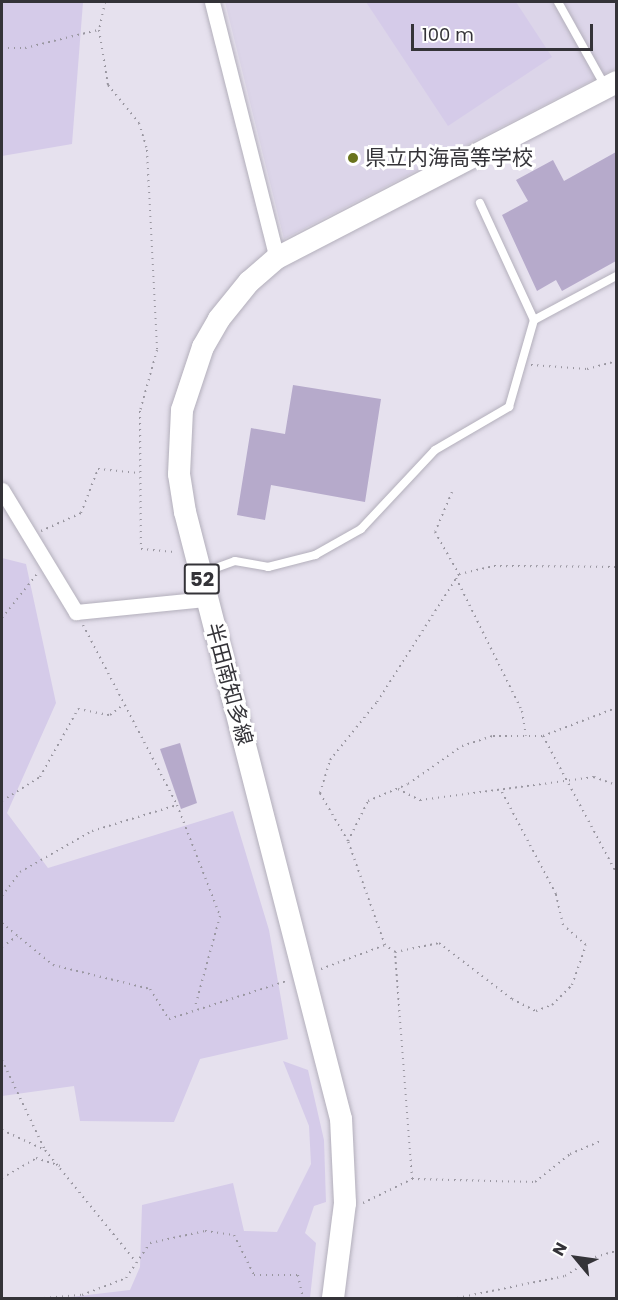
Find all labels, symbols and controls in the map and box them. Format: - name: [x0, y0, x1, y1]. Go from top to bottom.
- scale bar: [414, 12, 596, 50]
- text: 100 m: [422, 22, 474, 47]
- place label: 県立内海高等学校: [365, 145, 533, 171]
- marker: 県立内海高等学校: [346, 151, 360, 165]
- road number: 52: [182, 562, 222, 596]
- street label: 半田南知多線: [201, 620, 257, 748]
- north arrow: [546, 1228, 606, 1288]
- text: N: [547, 1238, 573, 1260]

